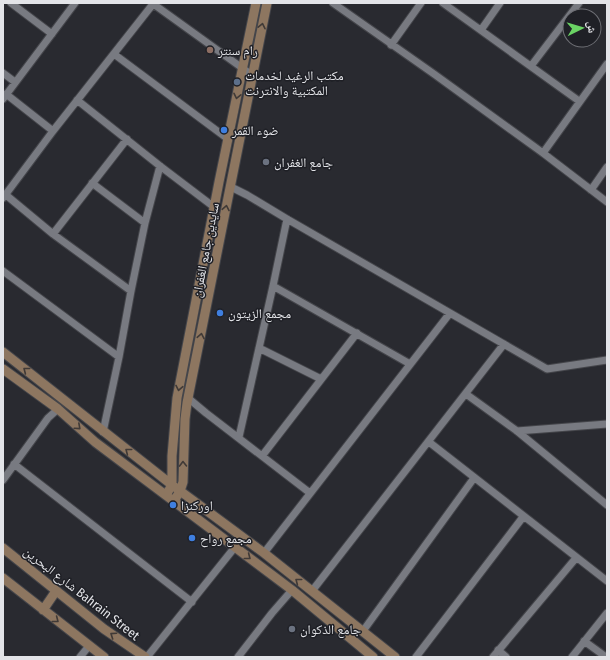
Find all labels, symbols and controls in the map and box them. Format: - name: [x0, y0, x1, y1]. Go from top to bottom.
- north arrow: [562, 8, 602, 48]
- text: ش: [583, 21, 598, 34]
- one-way arrow: [257, 23, 266, 29]
- place label: رام سنتر: [217, 43, 258, 59]
- marker: رام سنتر: [205, 45, 215, 55]
- place label: مكتب الرغيد لخدمات المكتبية والانترنت: [245, 68, 344, 99]
- marker: مكتب الرغيد لخدمات المكتبية والانترنت: [232, 77, 242, 87]
- one-way arrow: [234, 93, 242, 99]
- place label: ضوء القمر: [231, 123, 279, 139]
- marker: ضوء القمر: [219, 125, 229, 135]
- place label: جامع الغفران: [274, 155, 333, 172]
- marker: جامع الغفران: [261, 157, 271, 167]
- street label: سايدين جامع الغفران: [189, 201, 224, 299]
- one-way arrow: [222, 205, 230, 212]
- place label: مجمع الزيتون: [228, 306, 291, 323]
- marker: مجمع الزيتون: [215, 308, 225, 318]
- one-way arrow: [196, 333, 204, 339]
- one-way arrow: [24, 368, 31, 375]
- one-way arrow: [175, 385, 183, 392]
- one-way arrow: [73, 422, 81, 430]
- one-way arrow: [126, 449, 133, 456]
- one-way arrow: [179, 461, 187, 467]
- place label: اوركنزا: [181, 498, 213, 514]
- marker: اوركنزا: [168, 500, 178, 510]
- place label: مجمع رواح: [200, 531, 252, 548]
- marker: مجمع رواح: [187, 533, 197, 543]
- street label: شارع البحرين Bahrain Street: [20, 544, 143, 645]
- one-way arrow: [244, 552, 251, 559]
- one-way arrow: [296, 578, 303, 585]
- one-way arrow: [51, 615, 58, 622]
- place label: جامع الذكوان: [300, 622, 361, 639]
- marker: جامع الذكوان: [287, 624, 297, 634]
- one-way arrow: [110, 633, 117, 640]

